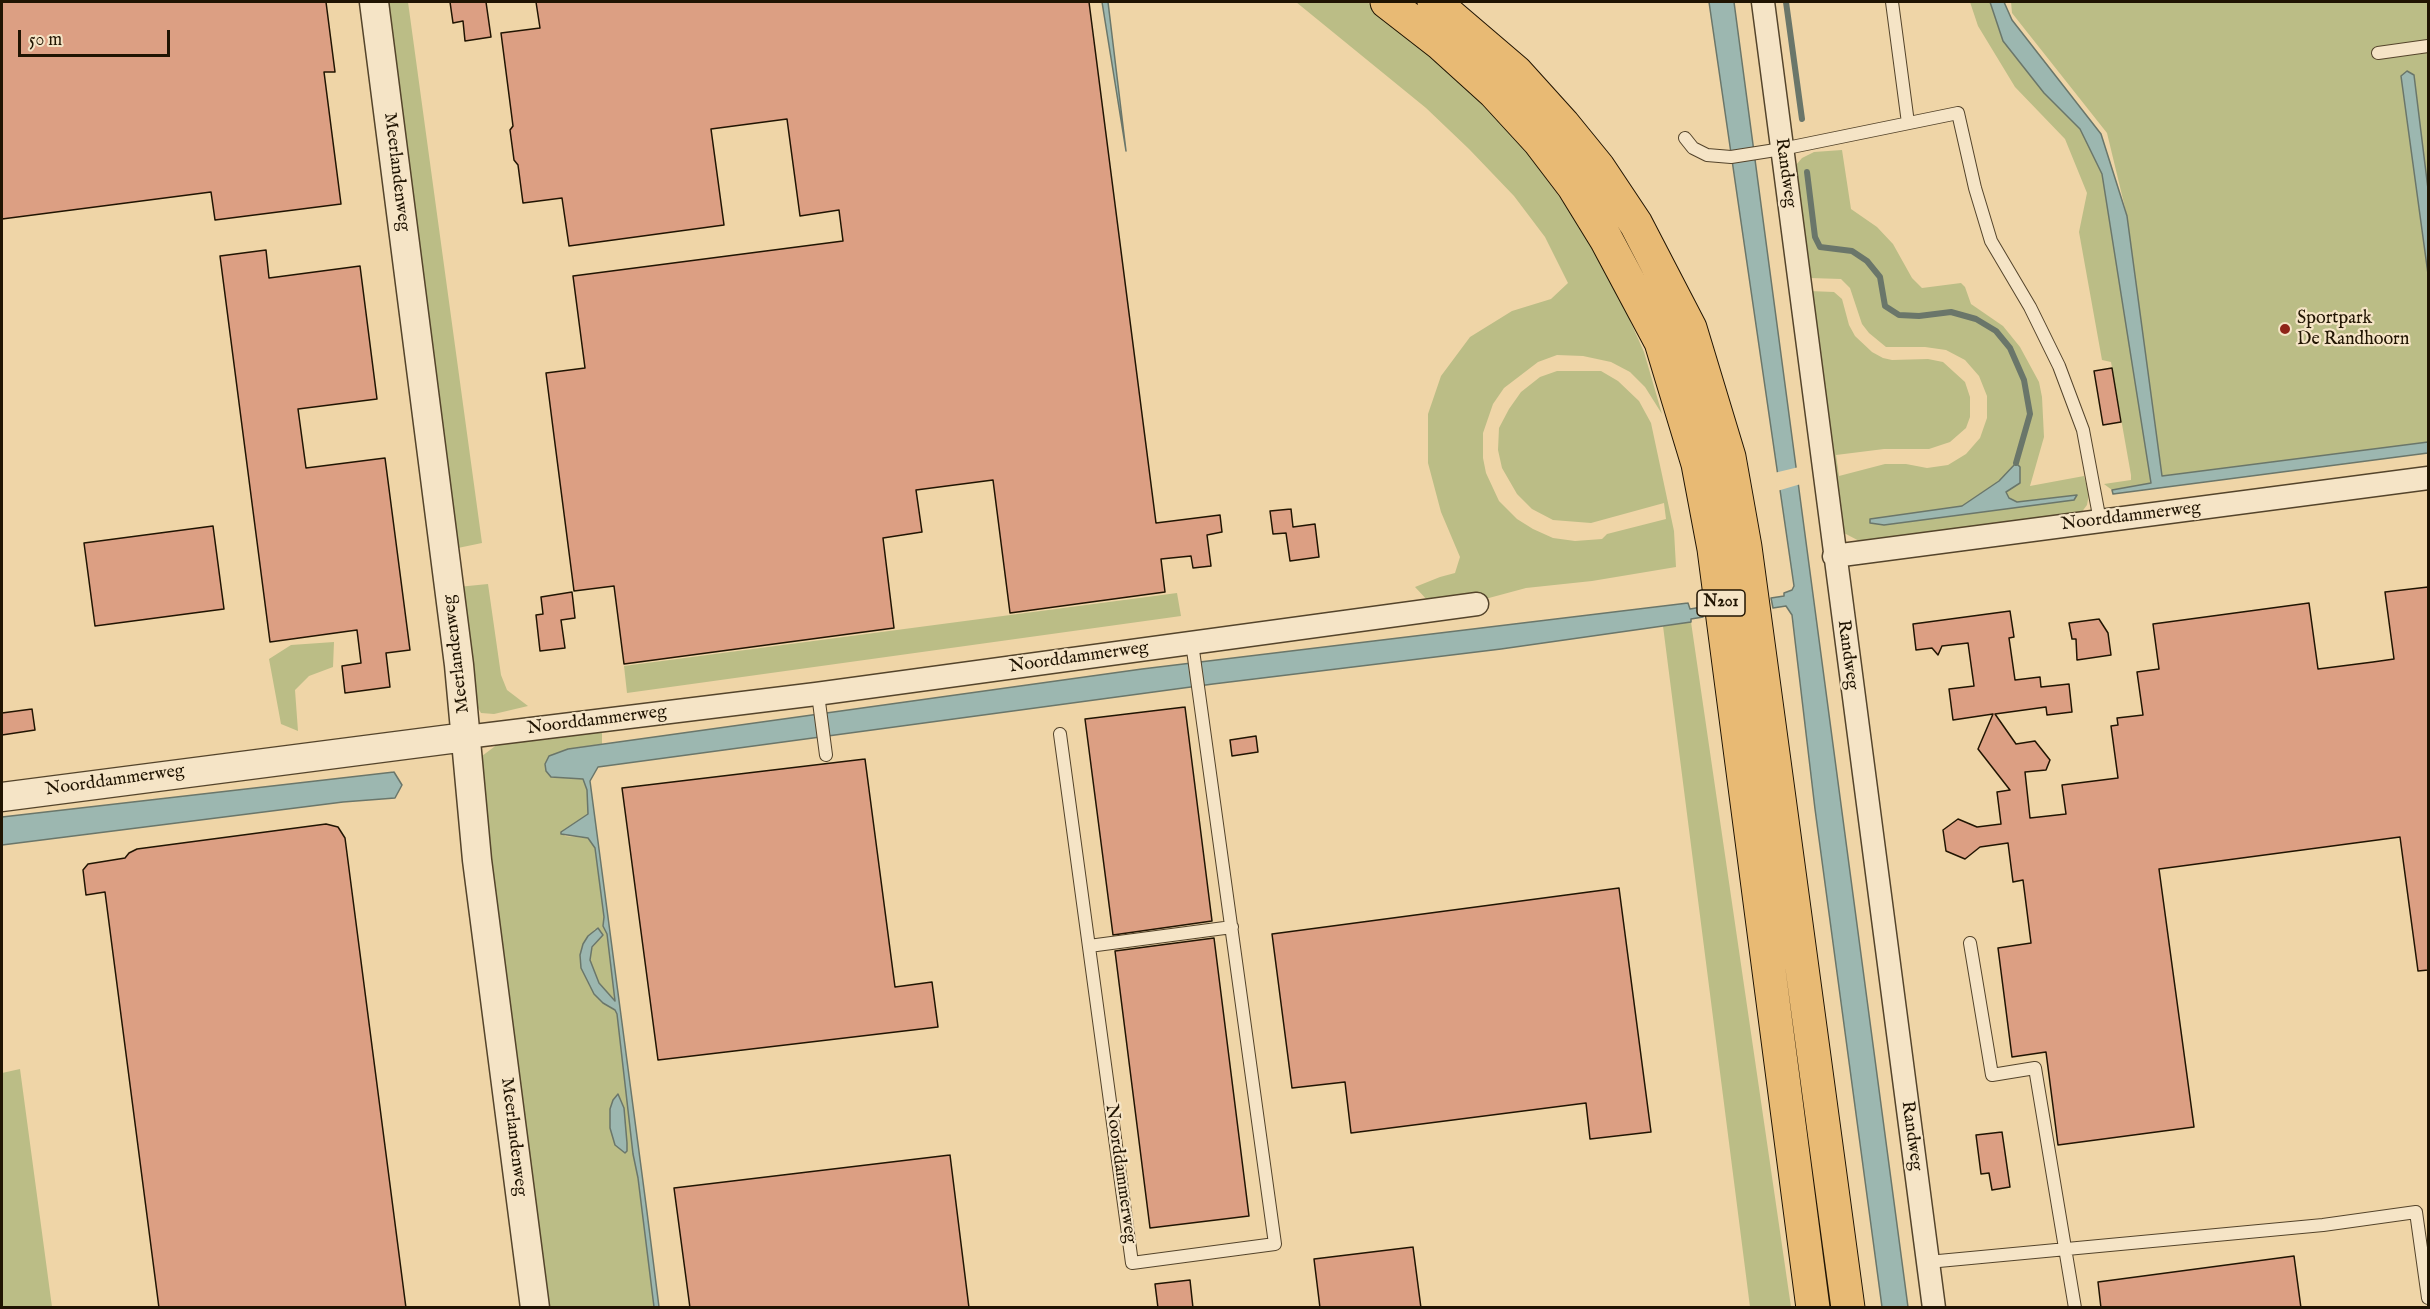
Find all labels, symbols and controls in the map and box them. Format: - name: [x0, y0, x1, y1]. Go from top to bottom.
- scale bar: [21, 18, 172, 56]
- text: 50 m: [29, 29, 62, 52]
- street label: Meerlandenweg: [378, 112, 414, 232]
- street label: Randweg: [1769, 137, 1801, 209]
- place label: Sportpark De Randhoorn: [2297, 308, 2409, 350]
- marker: Sportpark De Randhoorn: [2278, 322, 2292, 336]
- street label: Noorddammerweg: [2060, 498, 2202, 536]
- road number: N201: [1697, 590, 1745, 616]
- street label: Meerlandenweg: [439, 594, 475, 714]
- street label: Randweg: [1831, 619, 1863, 691]
- street label: Noorddammerweg: [1008, 638, 1150, 678]
- street label: Noorddammerweg: [526, 702, 668, 740]
- street label: Noorddammerweg: [44, 761, 186, 801]
- street label: Meerlandenweg: [495, 1077, 531, 1197]
- street label: Randweg: [1895, 1100, 1927, 1172]
- street label: Noorddammerweg: [1100, 1103, 1140, 1245]

